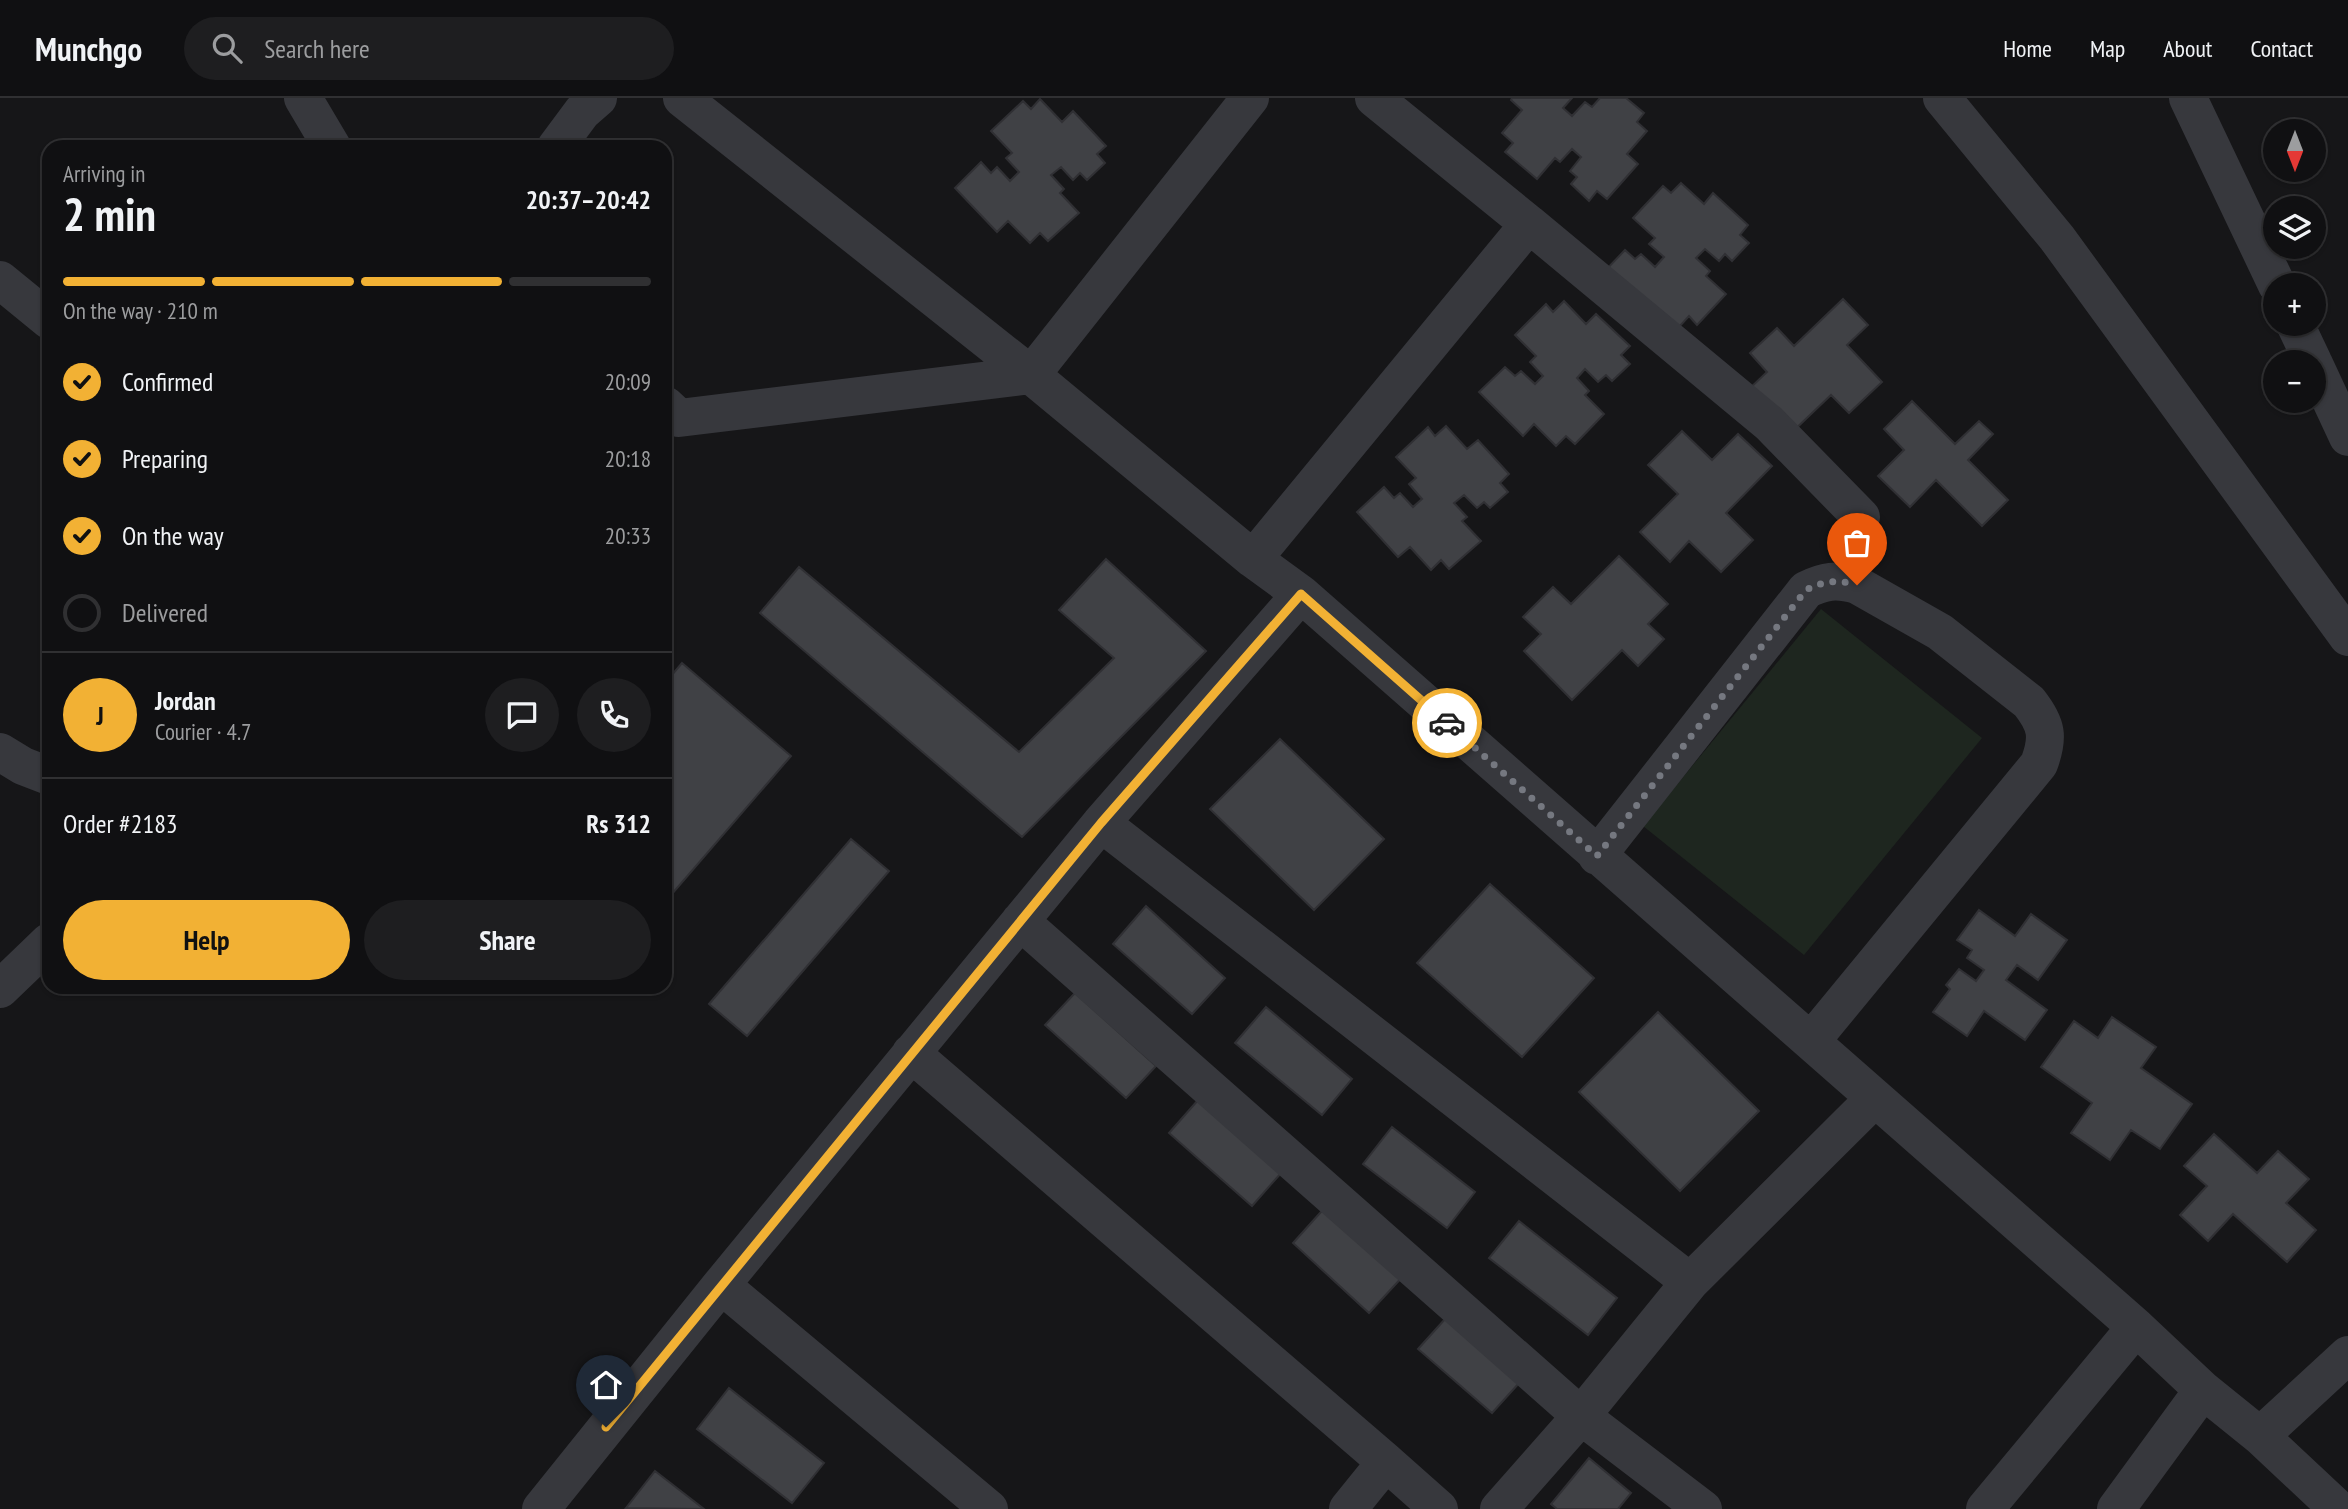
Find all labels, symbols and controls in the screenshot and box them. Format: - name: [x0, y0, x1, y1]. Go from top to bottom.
- search box: [184, 17, 674, 80]
- text: Munchgo: [35, 27, 142, 70]
- icon: search: [208, 29, 246, 67]
- text: Search here: [264, 32, 370, 65]
- text: Home: [2003, 33, 2052, 64]
- text: Map: [2090, 33, 2125, 64]
- text: About: [2163, 33, 2212, 64]
- text: Contact: [2250, 33, 2313, 64]
- north arrow: [2263, 119, 2326, 182]
- map controls: [2263, 119, 2326, 413]
- text: Arriving in: [63, 159, 145, 188]
- text: 20:37–20:42: [526, 183, 651, 216]
- text: 2 min: [63, 184, 156, 244]
- button: layers: [2263, 196, 2326, 259]
- button: +: [2263, 273, 2326, 336]
- text: On the way · 210 m: [63, 296, 218, 325]
- button: −: [2263, 350, 2326, 413]
- icon: check: [63, 363, 101, 401]
- text: Confirmed: [122, 365, 213, 398]
- text: 20:09: [605, 367, 651, 396]
- icon: check: [63, 440, 101, 478]
- text: Preparing: [122, 442, 208, 475]
- text: 20:18: [605, 444, 651, 473]
- pin: [1827, 513, 1887, 585]
- icon: check: [63, 517, 101, 555]
- text: On the way: [122, 519, 224, 552]
- text: 20:33: [605, 521, 651, 550]
- icon: bag: [1838, 524, 1876, 562]
- text: Delivered: [122, 596, 208, 629]
- button: chat: [485, 678, 559, 752]
- button: phone: [577, 678, 651, 752]
- text: Jordan: [155, 684, 216, 717]
- courier: [1412, 688, 1482, 758]
- text: J: [96, 699, 104, 732]
- icon: car: [1428, 704, 1466, 742]
- text: Courier · 4.7: [155, 717, 251, 746]
- text: Order #2183: [63, 807, 178, 840]
- text: Rs 312: [586, 807, 651, 840]
- button: Help: [63, 900, 350, 980]
- button: Share: [364, 900, 651, 980]
- pin: [576, 1355, 636, 1427]
- icon: home: [587, 1366, 625, 1404]

